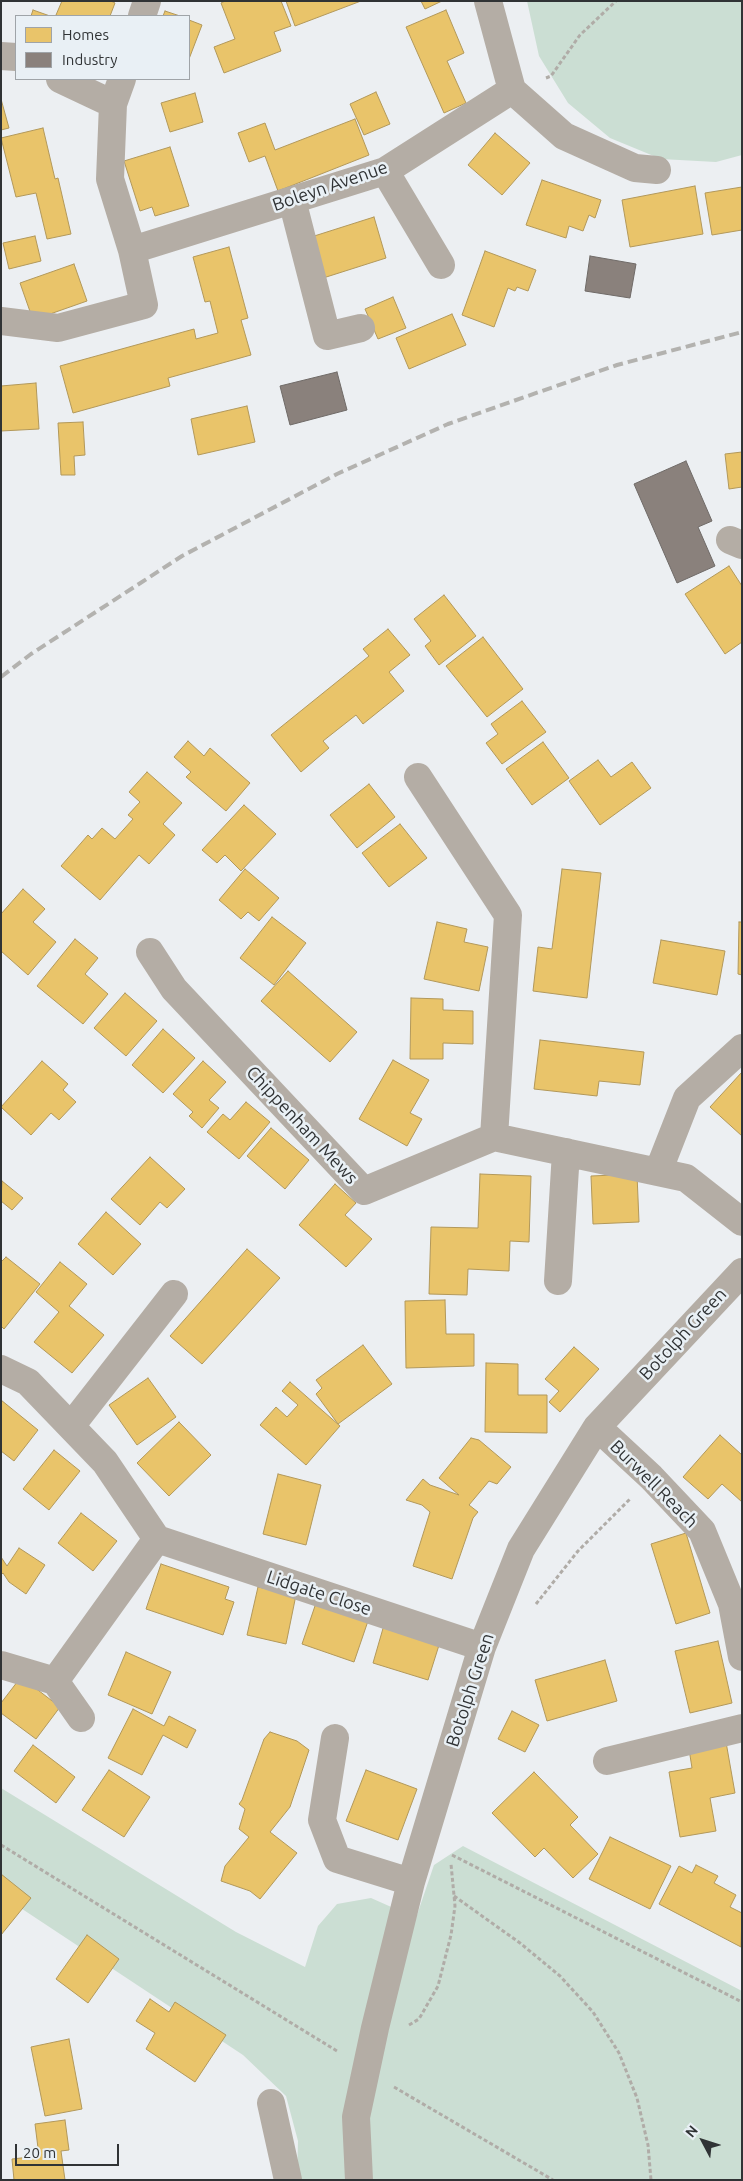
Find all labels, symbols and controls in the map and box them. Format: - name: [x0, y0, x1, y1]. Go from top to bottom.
- legend: [15, 15, 190, 80]
- text: Homes: [62, 26, 109, 43]
- text: Industry: [62, 51, 117, 68]
- street label: Boleyn Avenue: [270, 156, 390, 216]
- street label: Chippenham Mews: [242, 1062, 362, 1188]
- street label: Botolph Green: [635, 1283, 731, 1385]
- street label: Burwell Reach: [606, 1436, 702, 1532]
- street label: Lidgate Close: [264, 1566, 374, 1620]
- street label: Botolph Green: [441, 1631, 499, 1749]
- north arrow: [678, 2116, 728, 2166]
- text: N: [682, 2122, 701, 2141]
- scale bar: [18, 2134, 121, 2166]
- text: 20 m: [23, 2144, 56, 2161]

